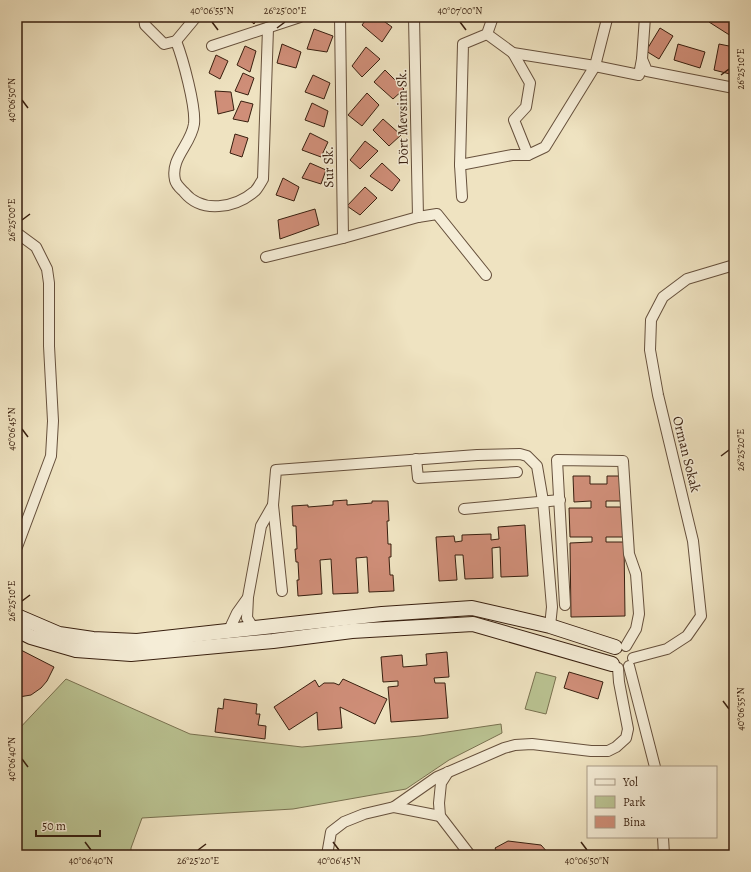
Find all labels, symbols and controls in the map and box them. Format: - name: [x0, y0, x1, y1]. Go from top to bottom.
- text: 40°06'55"N: [190, 4, 234, 17]
- text: 26°25'00"E: [264, 4, 306, 17]
- text: 40°07'00"N: [438, 4, 483, 17]
- text: 26°25'10"E: [734, 48, 747, 89]
- street label: Dört Mevsim Sk.: [392, 69, 413, 165]
- text: 40°06'50"N: [5, 78, 18, 122]
- street label: Sur Sk.: [319, 146, 338, 188]
- text: 26°25'00"E: [5, 199, 18, 241]
- text: 40°06'45"N: [5, 407, 18, 451]
- street label: Orman Sokak: [668, 414, 705, 494]
- text: 26°25'20"E: [734, 429, 747, 471]
- text: 26°25'10"E: [5, 580, 18, 621]
- text: 40°06'55"N: [734, 687, 747, 731]
- text: 40°06'40"N: [5, 737, 18, 781]
- legend: [587, 766, 717, 838]
- text: Yol: [622, 774, 638, 790]
- text: Park: [623, 794, 646, 810]
- scale bar: [36, 812, 100, 838]
- text: Bina: [623, 814, 646, 830]
- text: 50 m: [42, 818, 66, 834]
- text: 40°06'40"N: [69, 854, 113, 867]
- text: 26°25'20"E: [177, 854, 219, 867]
- text: 40°06'45"N: [317, 854, 361, 867]
- text: 40°06'50"N: [565, 854, 609, 867]

